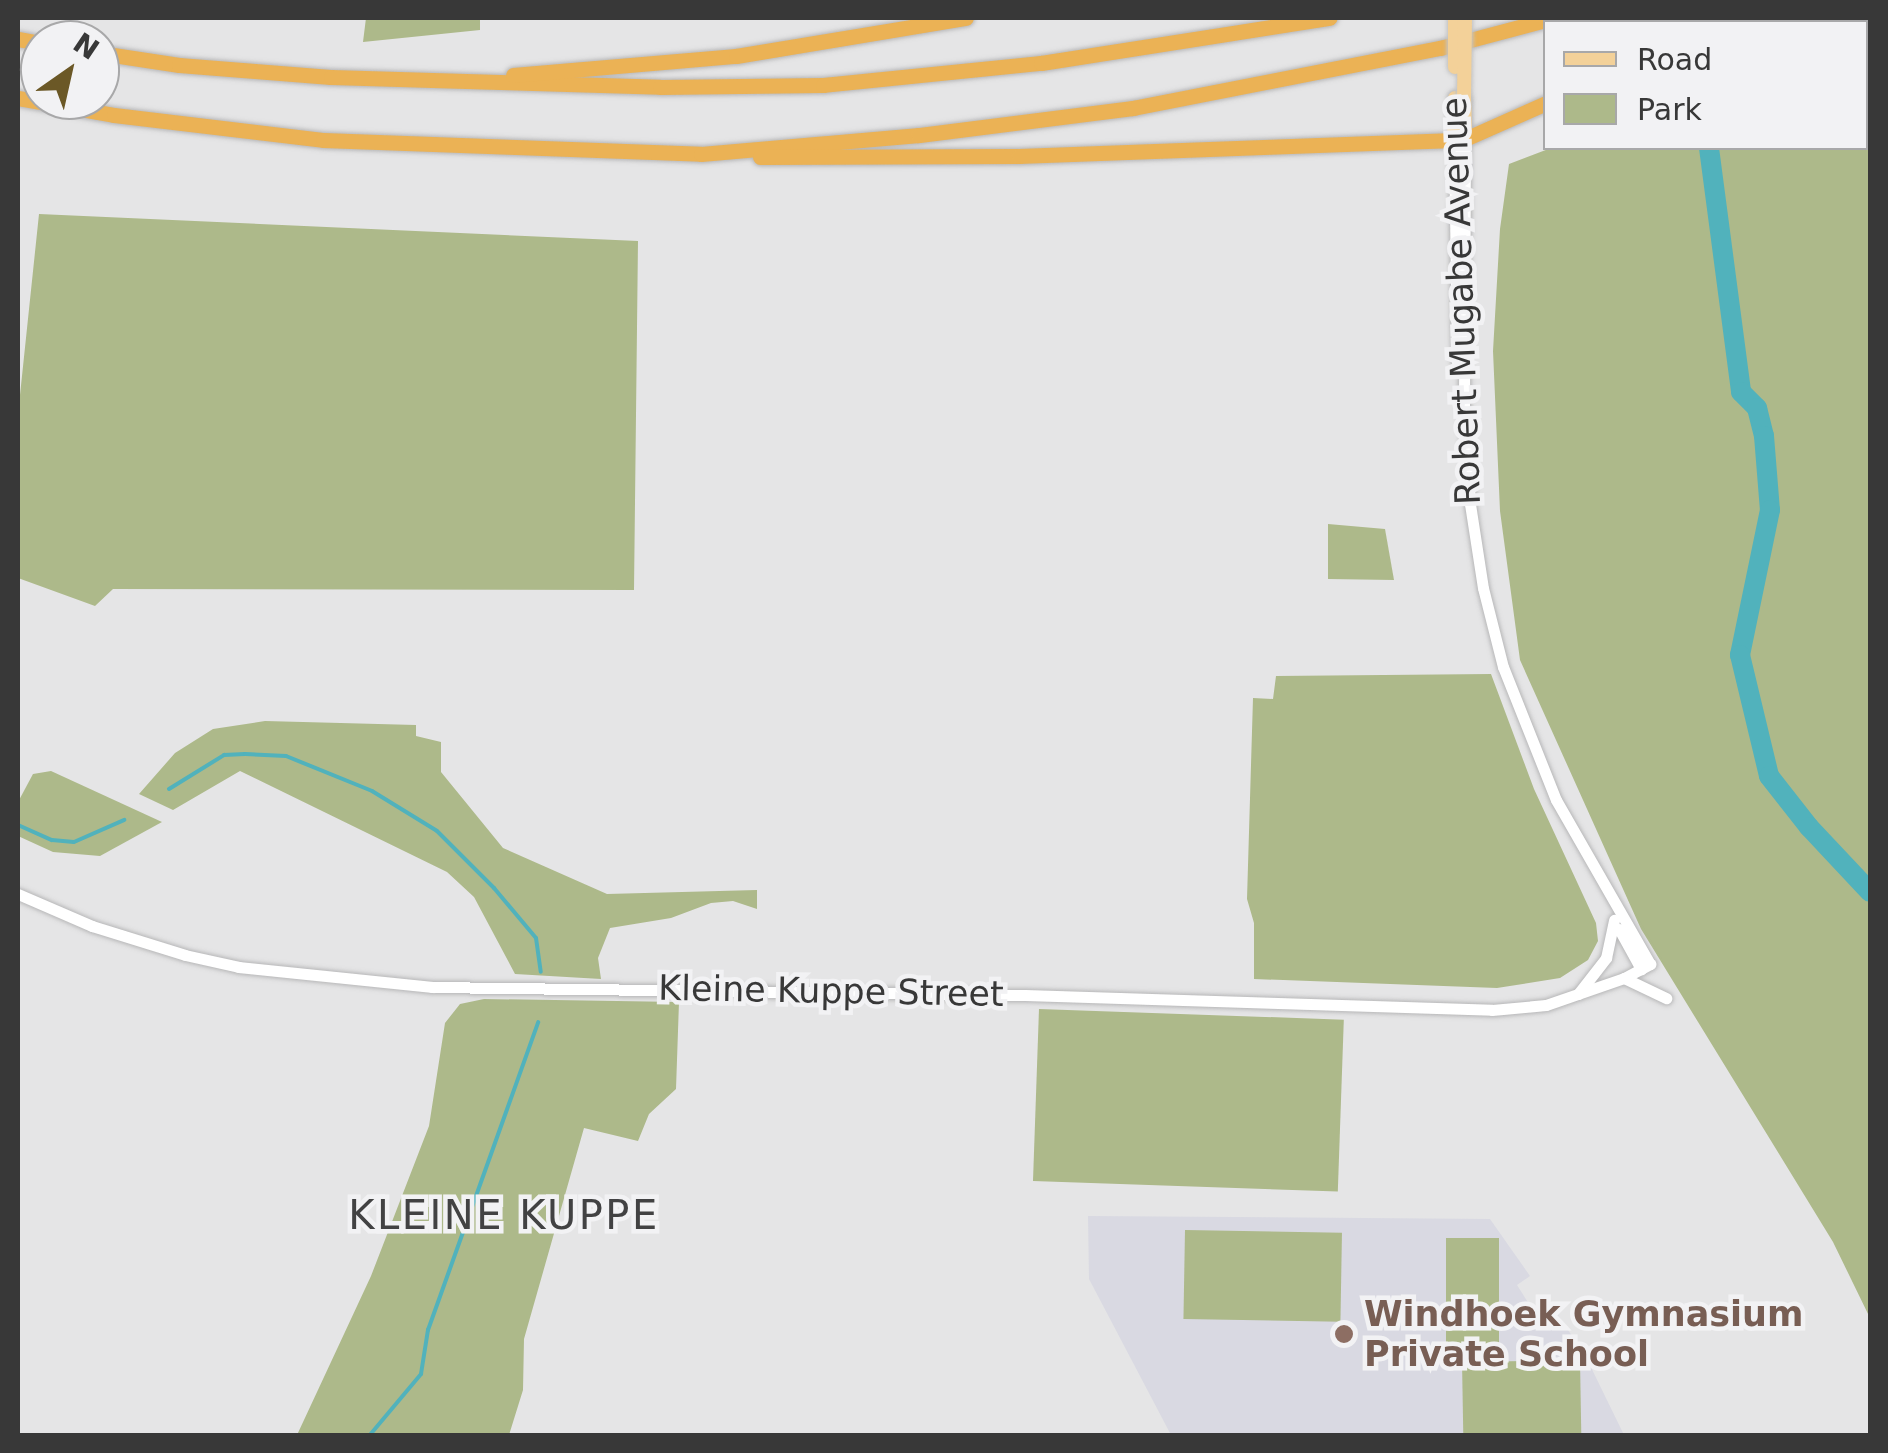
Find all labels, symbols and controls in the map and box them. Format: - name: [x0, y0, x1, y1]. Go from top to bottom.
- north arrow: [20, 20, 120, 120]
- legend: [1543, 20, 1868, 150]
- text: N: [67, 26, 105, 67]
- text: Road: [1637, 42, 1712, 77]
- text: Park: [1637, 92, 1702, 127]
- street label: Robert Mugabe Avenue: [1433, 96, 1489, 506]
- street label: Kleine Kuppe Street: [658, 967, 1004, 1015]
- district label: KLEINE KUPPE: [348, 1191, 660, 1239]
- place label: Windhoek Gymnasium Private School: [1364, 1293, 1803, 1375]
- marker: Windhoek Gymnasium Private School: [1333, 1323, 1355, 1345]

